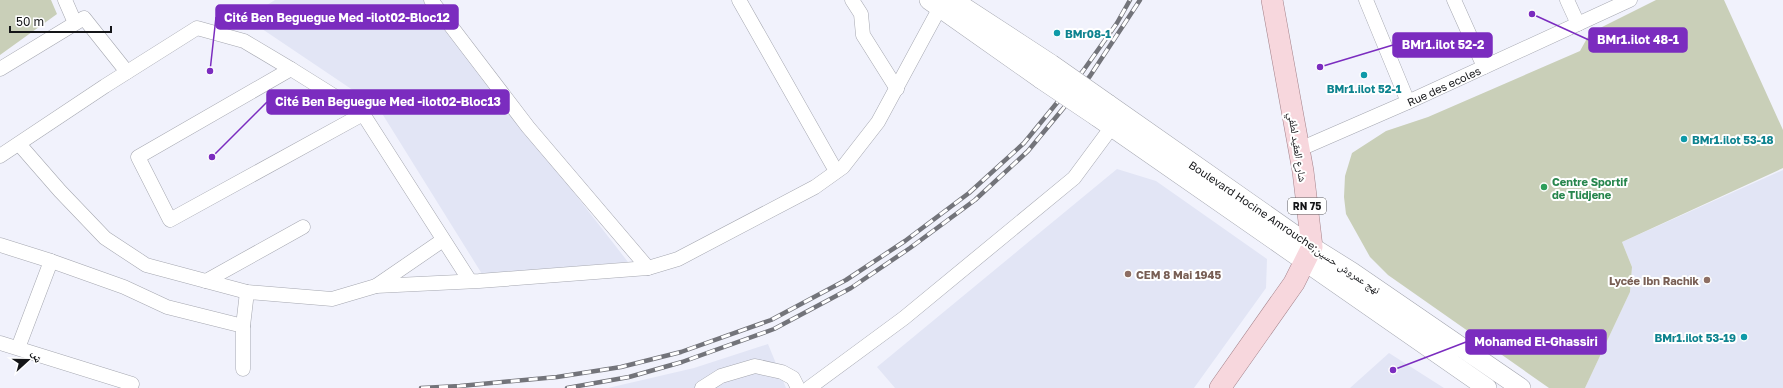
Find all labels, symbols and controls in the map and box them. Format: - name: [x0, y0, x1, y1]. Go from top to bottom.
- callout: Cité Ben Beguegue Med -ilot02-Bloc12: [216, 5, 458, 29]
- scale bar: [10, 8, 111, 34]
- text: Cité Ben Beguegue Med -ilot02-Bloc12: [224, 10, 450, 25]
- text: 50 m: [16, 14, 44, 29]
- place label: BMr08-1: [1065, 27, 1111, 40]
- marker: BMr08-1: [1052, 28, 1062, 38]
- callout: BMr1.ilot 48-1: [1589, 28, 1687, 52]
- text: BMr1.ilot 48-1: [1597, 32, 1679, 47]
- callout: BMr1.ilot 52-2: [1393, 33, 1492, 57]
- text: BMr1.ilot 52-2: [1402, 37, 1484, 52]
- street label: Rue des ecoles: [1405, 63, 1483, 108]
- marker: BMr1.ilot 52-1: [1359, 70, 1369, 80]
- place label: BMr1.ilot 52-1: [1327, 82, 1402, 95]
- callout: Cité Ben Beguegue Med -ilot02-Bloc13: [267, 90, 509, 114]
- text: Cité Ben Beguegue Med -ilot02-Bloc13: [275, 94, 501, 109]
- street label: شارع العقيد لطفي: [1283, 111, 1310, 183]
- place label: BMr1.ilot 53-18: [1692, 133, 1774, 146]
- marker: BMr1.ilot 53-18: [1679, 134, 1689, 144]
- street label: Boulevard Hocine Amrouche;نهج عمروش حسين: [1186, 158, 1383, 297]
- place label: Centre Sportif de Tlidjene: [1552, 175, 1627, 201]
- marker: Centre Sportif de Tlidjene: [1539, 182, 1549, 192]
- road number: RN 75: [1288, 198, 1326, 214]
- place label: CEM 8 Mai 1945: [1136, 268, 1221, 281]
- marker: CEM 8 Mai 1945: [1123, 269, 1133, 279]
- place label: Lycée Ibn Rachik: [1609, 274, 1700, 287]
- marker: Lycée Ibn Rachik: [1702, 275, 1712, 285]
- callout: Mohamed El-Ghassiri: [1466, 330, 1606, 354]
- place label: BMr1.ilot 53-19: [1654, 331, 1736, 344]
- marker: BMr1.ilot 53-19: [1739, 332, 1749, 342]
- text: Mohamed El-Ghassiri: [1474, 334, 1598, 349]
- north arrow: [8, 340, 48, 380]
- text: ش: [28, 348, 46, 365]

